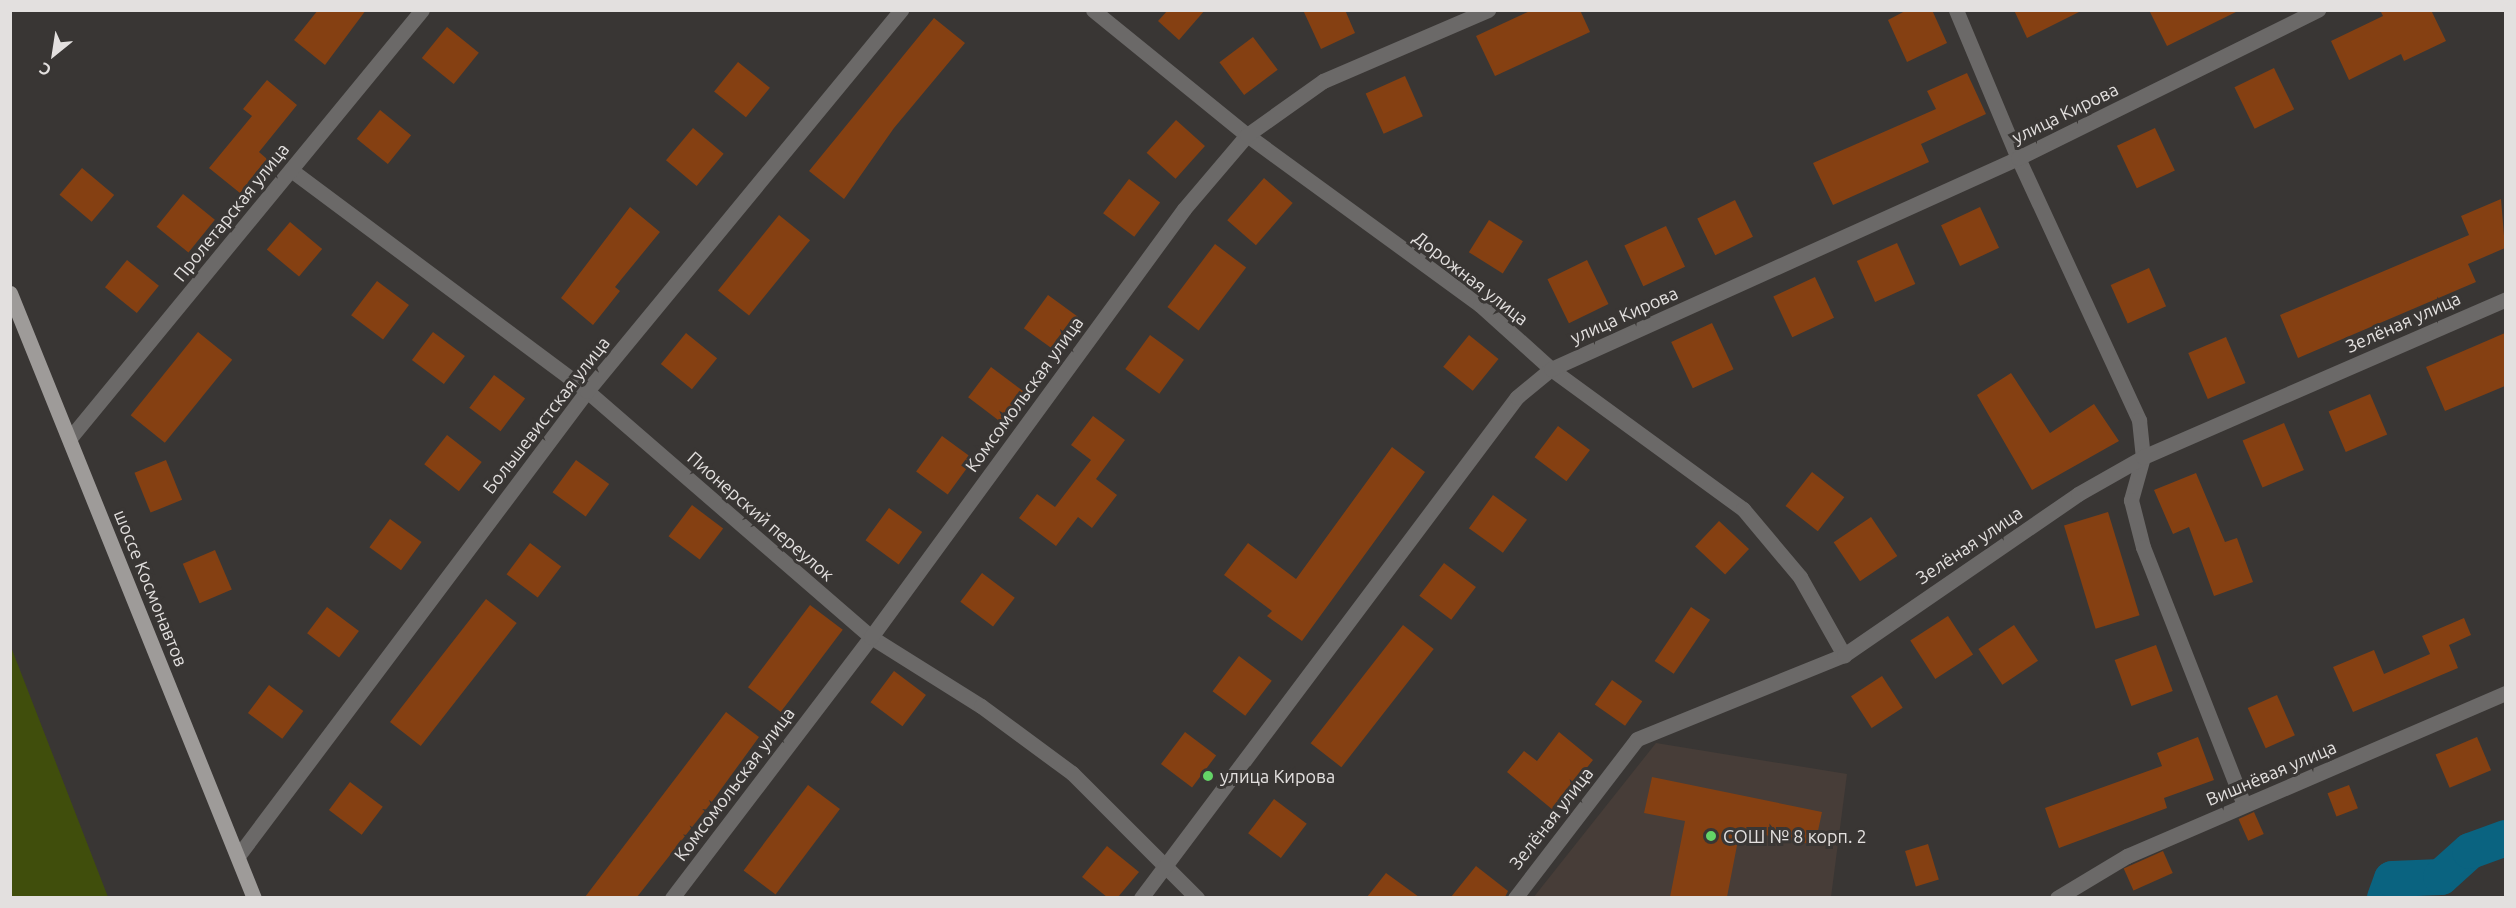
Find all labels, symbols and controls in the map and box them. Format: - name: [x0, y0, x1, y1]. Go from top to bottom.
- north arrow: [24, 24, 84, 84]
- text: С: [36, 59, 54, 80]
- street label: улица Кирова: [2008, 78, 2122, 148]
- street label: Пролетарская улица: [169, 138, 293, 286]
- street label: Дорожная улица: [1409, 226, 1533, 330]
- street label: улица Кирова: [1567, 282, 1681, 348]
- street label: Зелёная улица: [2342, 287, 2464, 357]
- street label: Комсомольская улица: [960, 312, 1088, 476]
- street label: Большевистская улица: [478, 332, 614, 498]
- street label: Пионерский переулок: [683, 446, 839, 586]
- street label: Зелёная улица: [1912, 502, 2026, 588]
- street label: шоссе Космонавтов: [110, 506, 192, 670]
- street label: Комсомольская улица: [669, 703, 799, 865]
- street label: Вишнёвая улица: [2203, 736, 2339, 810]
- street label: Зелёная улица: [1505, 763, 1597, 873]
- place label: улица Кирова: [1220, 765, 1335, 787]
- marker: улица Кирова: [1201, 769, 1215, 783]
- place label: СОШ № 8 корп. 2: [1723, 825, 1867, 847]
- marker: СОШ № 8 корп. 2: [1704, 829, 1718, 843]

